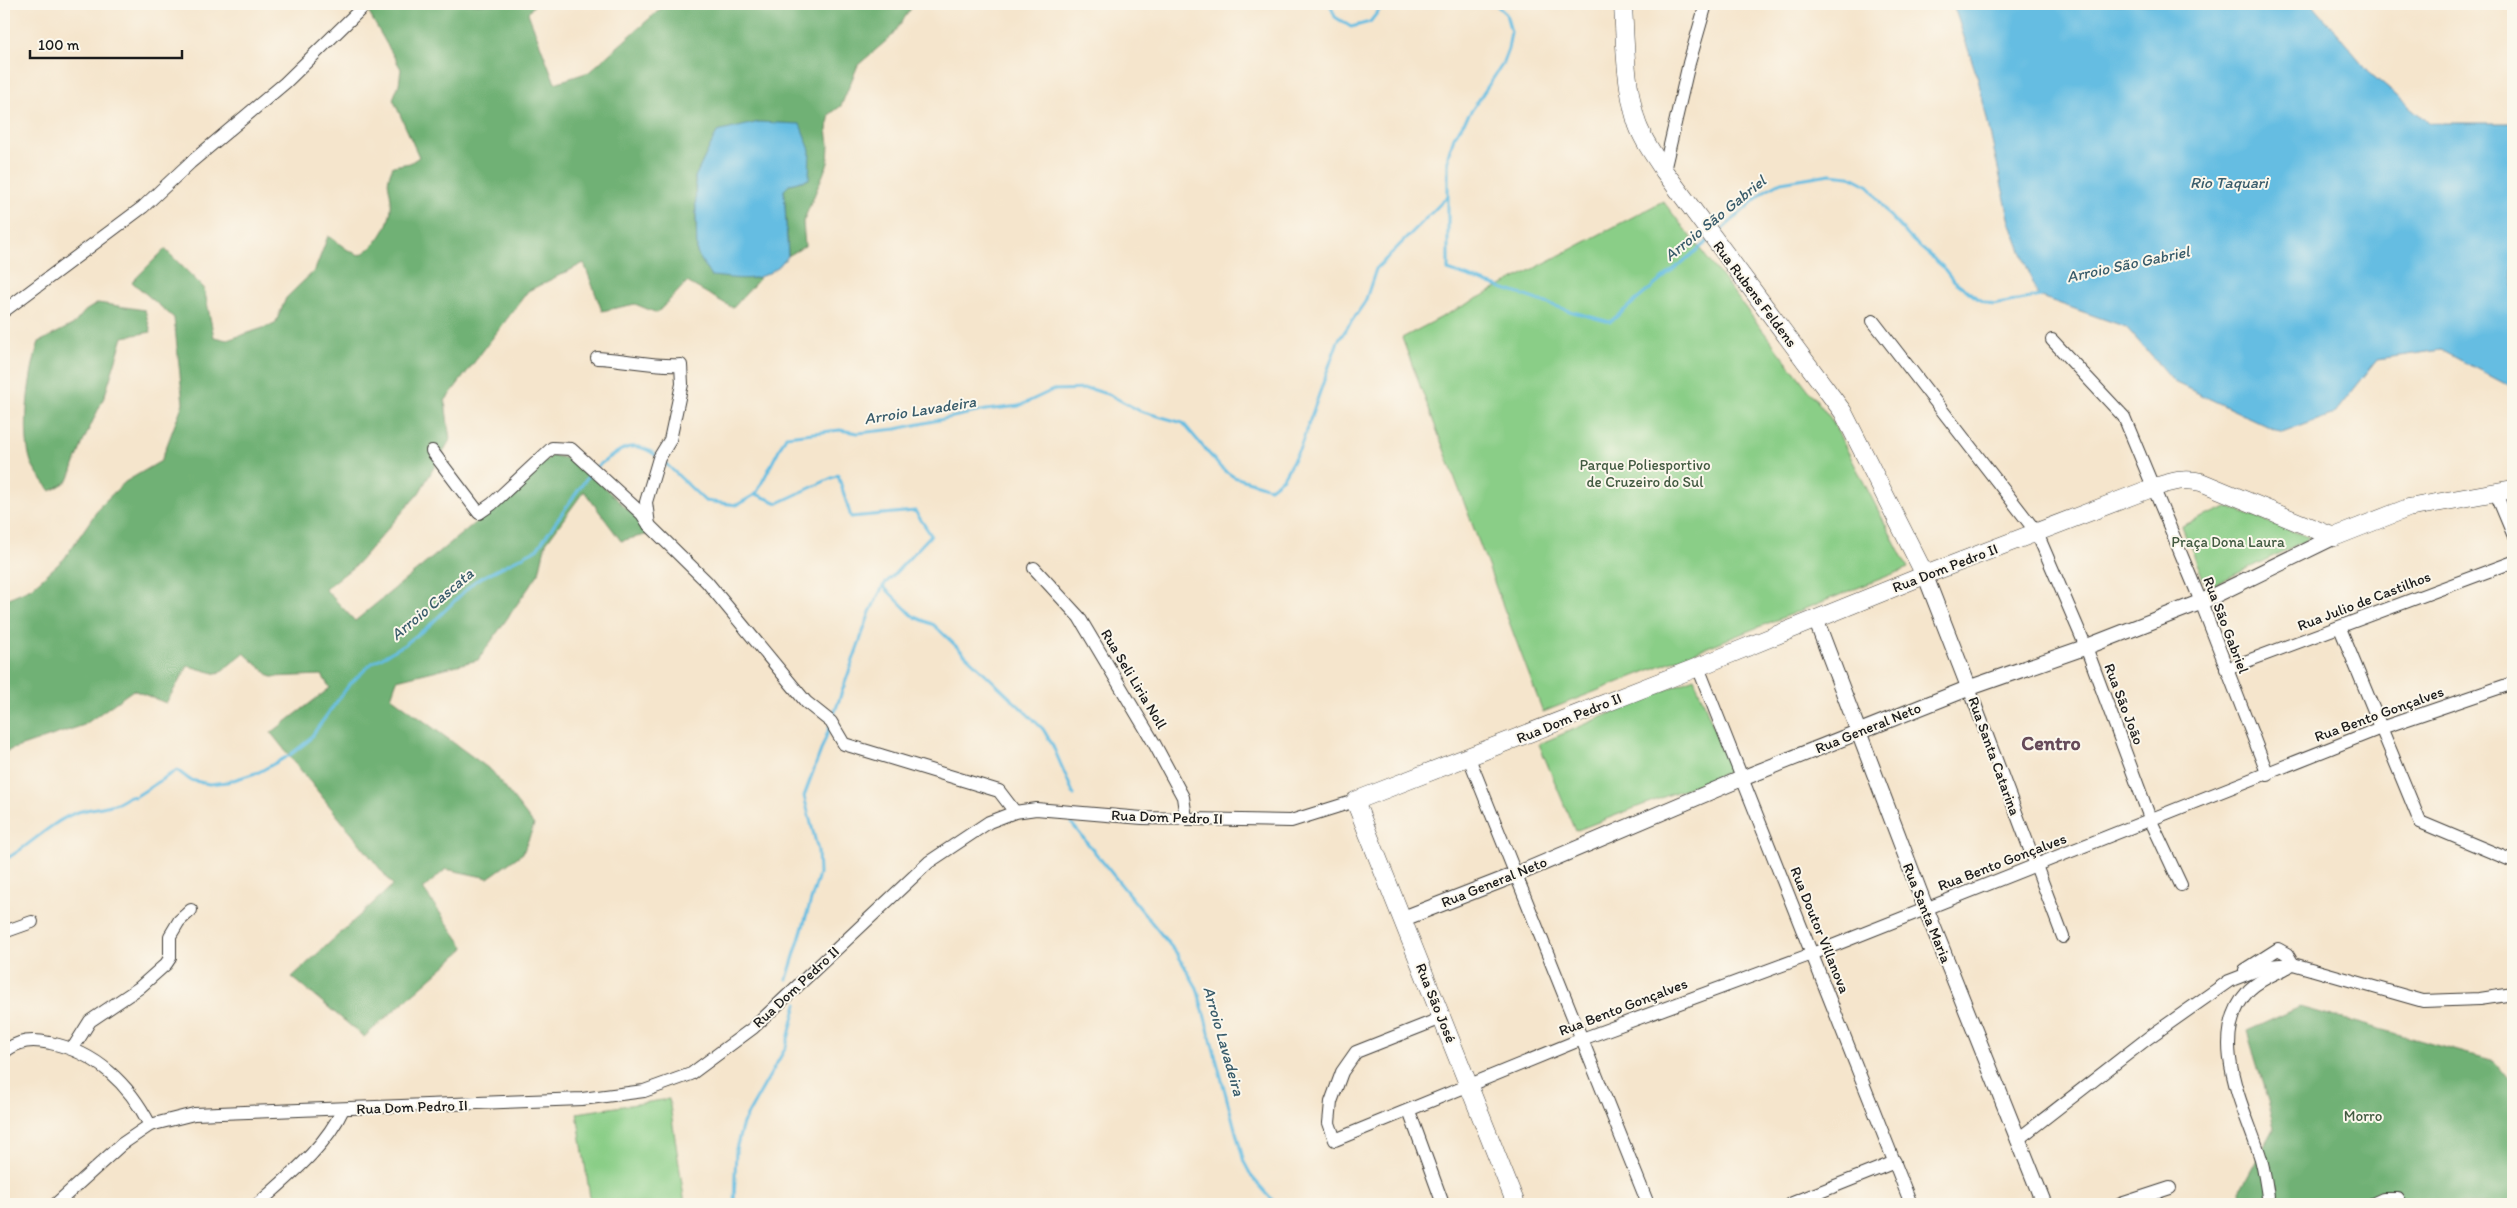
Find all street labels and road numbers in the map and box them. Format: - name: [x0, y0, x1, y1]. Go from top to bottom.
- street label: Rua Rubens Feldens: [1709, 237, 1801, 351]
- street label: Rua Dom Pedro II: [1890, 540, 2000, 596]
- street label: Rua Julio de Castilhos: [2295, 567, 2433, 635]
- street label: Rua São Gabriel: [2199, 574, 2253, 677]
- street label: Rua Seli Liria Noll: [1097, 626, 1171, 733]
- street label: Rua São João: [2100, 661, 2148, 747]
- street label: Rua Bento Gonçalves: [2312, 682, 2446, 746]
- street label: Rua Dom Pedro II: [1514, 689, 1624, 747]
- street label: Rua Santa Catarina: [1964, 694, 2024, 818]
- street label: Rua General Neto: [1812, 699, 1924, 757]
- street label: Rua Dom Pedro II: [1111, 806, 1223, 828]
- street label: Rua Bento Gonçalves: [1935, 829, 2069, 895]
- street label: Rua General Neto: [1438, 853, 1550, 911]
- street label: Rua Santa Maria: [1899, 860, 1955, 966]
- street label: Rua Doutor Villanova: [1786, 864, 1854, 996]
- street label: Rua Dom Pedro II: [749, 942, 843, 1032]
- street label: Rua São José: [1412, 961, 1460, 1045]
- street label: Rua Bento Gonçalves: [1556, 974, 1690, 1040]
- street label: Rua Dom Pedro II: [356, 1096, 468, 1118]

